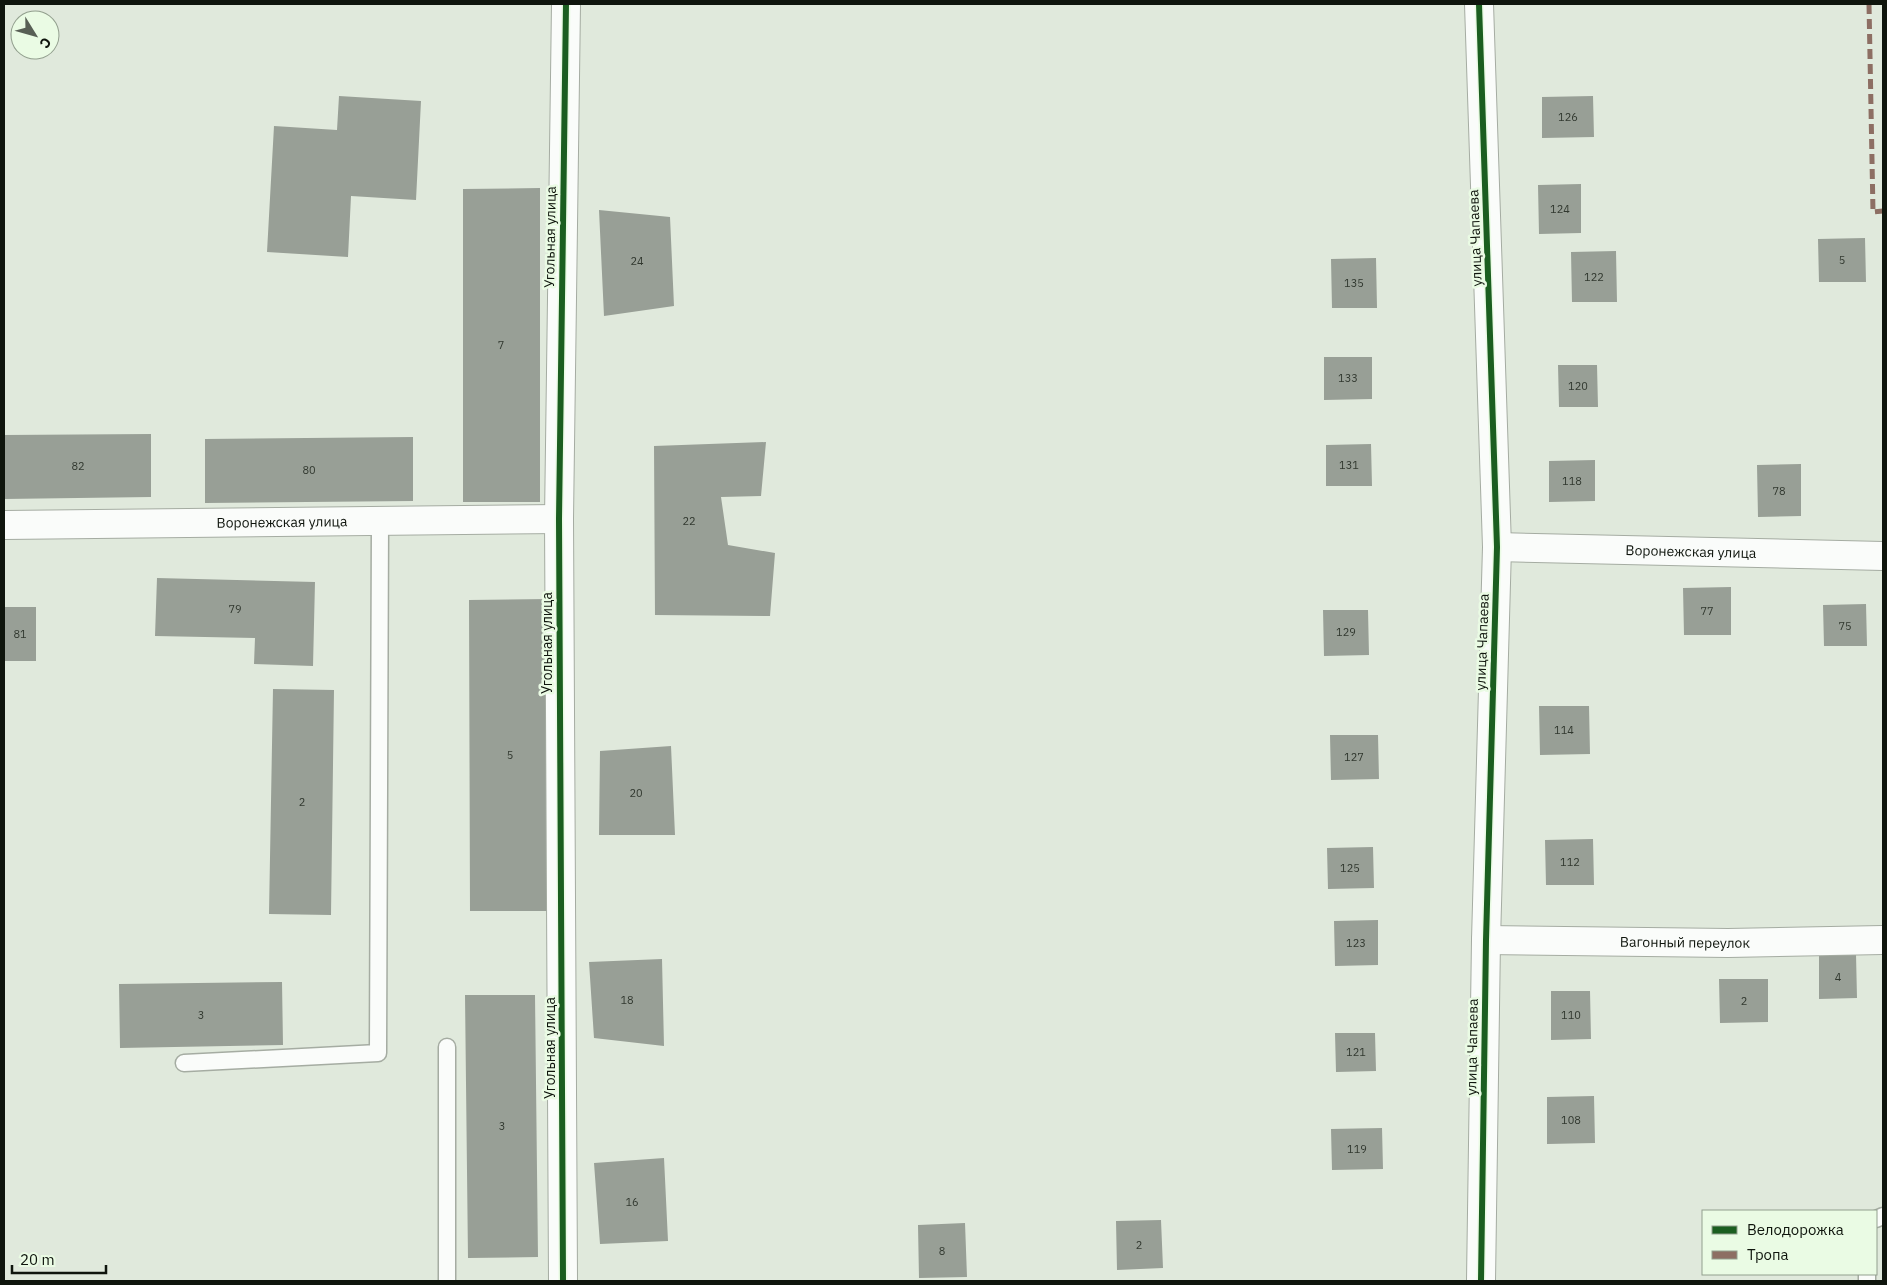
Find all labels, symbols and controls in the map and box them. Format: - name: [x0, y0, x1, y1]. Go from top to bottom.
- north arrow: [10, 10, 60, 60]
- text: С: [35, 34, 55, 52]
- house number: 126: [1558, 110, 1578, 124]
- street label: Угольная улица: [540, 185, 560, 288]
- street label: улица Чапаева: [1464, 189, 1486, 287]
- house number: 124: [1550, 202, 1570, 216]
- house number: 5: [1839, 253, 1845, 267]
- house number: 24: [630, 254, 644, 268]
- house number: 122: [1584, 270, 1604, 284]
- house number: 135: [1344, 276, 1364, 290]
- house number: 7: [498, 338, 504, 352]
- house number: 133: [1338, 371, 1358, 385]
- house number: 120: [1568, 379, 1588, 393]
- house number: 131: [1339, 458, 1359, 472]
- house number: 82: [71, 459, 85, 473]
- house number: 80: [302, 463, 316, 477]
- house number: 118: [1562, 474, 1582, 488]
- house number: 78: [1772, 484, 1786, 498]
- street label: Воронежская улица: [216, 512, 348, 532]
- house number: 22: [682, 514, 696, 528]
- street label: Воронежская улица: [1625, 541, 1757, 562]
- street label: Угольная улица: [538, 592, 556, 694]
- street label: улица Чапаева: [1471, 593, 1493, 691]
- house number: 79: [228, 602, 242, 616]
- house number: 77: [1700, 604, 1714, 618]
- house number: 75: [1838, 619, 1852, 633]
- house number: 129: [1336, 625, 1356, 639]
- house number: 81: [13, 627, 27, 641]
- house number: 114: [1554, 723, 1574, 737]
- house number: 5: [507, 748, 513, 762]
- house number: 127: [1344, 750, 1364, 764]
- house number: 20: [629, 786, 643, 800]
- house number: 2: [299, 795, 305, 809]
- house number: 112: [1560, 855, 1580, 869]
- house number: 125: [1340, 861, 1360, 875]
- street label: Вагонный переулок: [1620, 933, 1751, 952]
- house number: 123: [1346, 936, 1366, 950]
- house number: 4: [1835, 970, 1842, 984]
- house number: 18: [620, 993, 634, 1007]
- house number: 2: [1741, 994, 1747, 1008]
- street label: Угольная улица: [541, 997, 559, 1099]
- street label: улица Чапаева: [1462, 998, 1482, 1096]
- house number: 3: [198, 1008, 204, 1022]
- house number: 110: [1561, 1008, 1581, 1022]
- house number: 121: [1346, 1045, 1366, 1059]
- house number: 108: [1561, 1113, 1581, 1127]
- house number: 3: [499, 1119, 505, 1133]
- house number: 119: [1347, 1142, 1367, 1156]
- house number: 16: [625, 1195, 639, 1209]
- legend: [1702, 1210, 1877, 1275]
- text: Велодорожка: [1747, 1220, 1844, 1239]
- house number: 2: [1136, 1238, 1142, 1252]
- scale bar: [12, 1242, 106, 1274]
- house number: 8: [939, 1244, 945, 1258]
- text: Тропа: [1747, 1245, 1789, 1264]
- text: 20 m: [20, 1250, 55, 1269]

